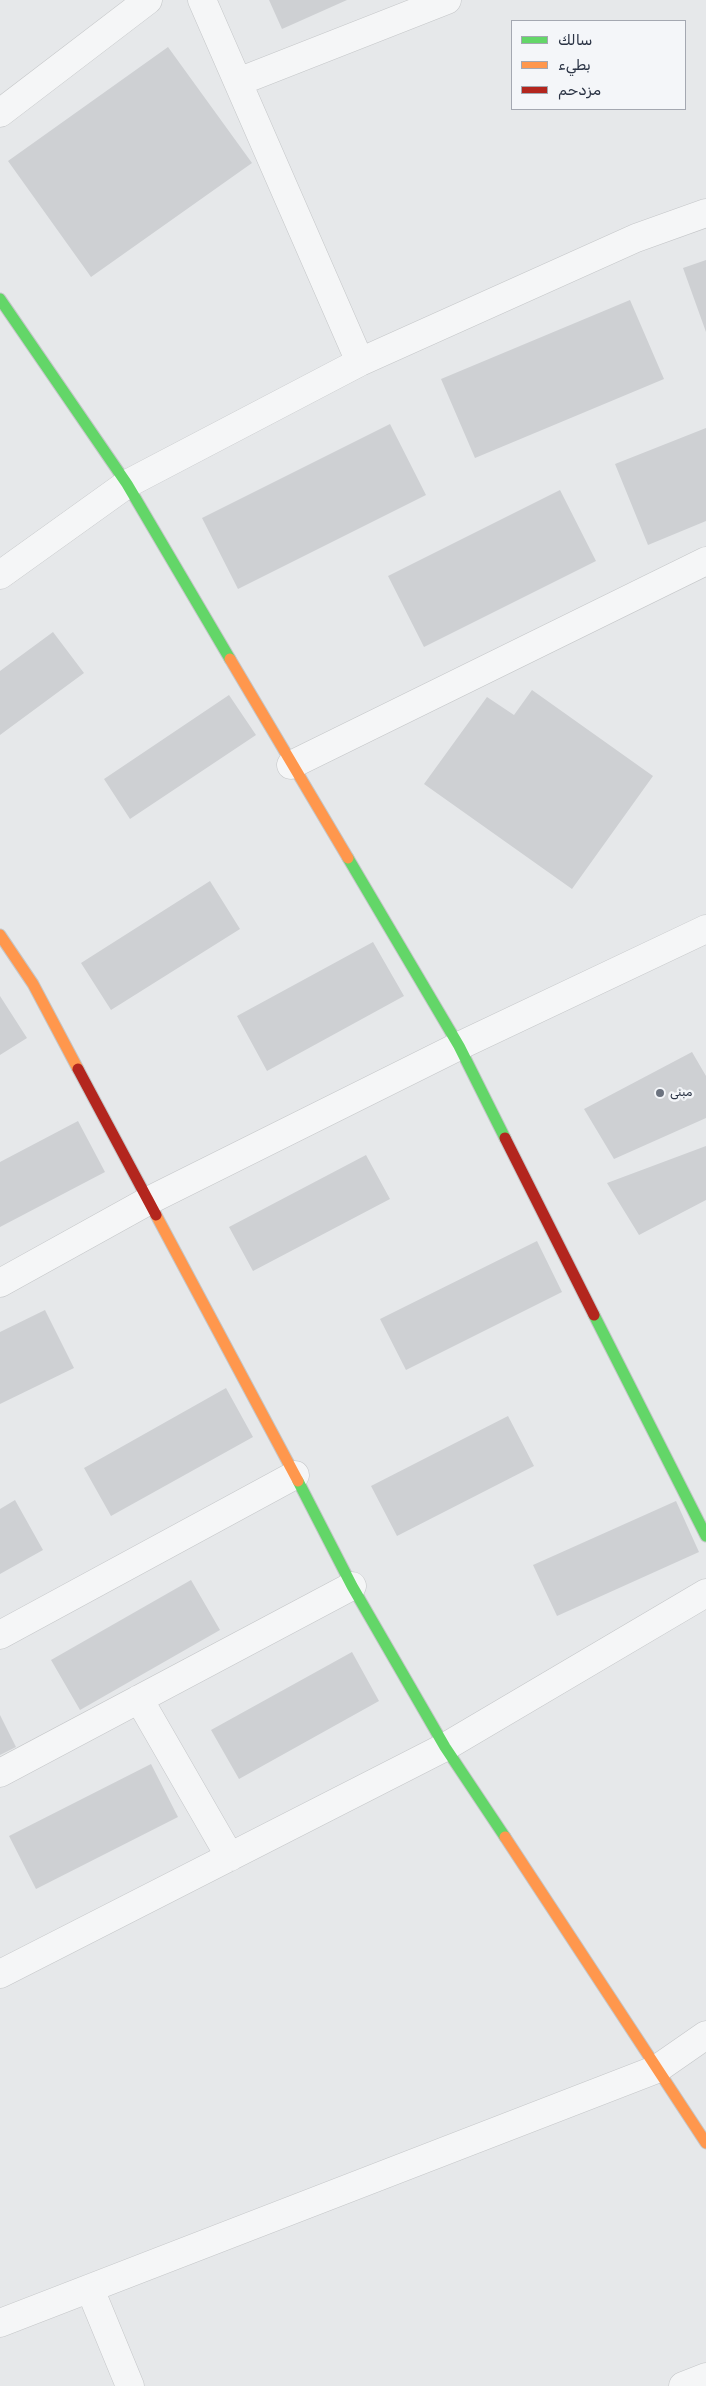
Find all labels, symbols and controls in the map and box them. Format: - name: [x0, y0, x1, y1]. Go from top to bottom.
- legend: [511, 20, 686, 110]
- text: سالك: [558, 31, 593, 49]
- text: بطيء: [558, 56, 591, 74]
- text: مزدحم: [558, 81, 601, 99]
- place label: مبنى: [670, 1086, 692, 1100]
- marker: مبنى: [654, 1087, 666, 1099]

